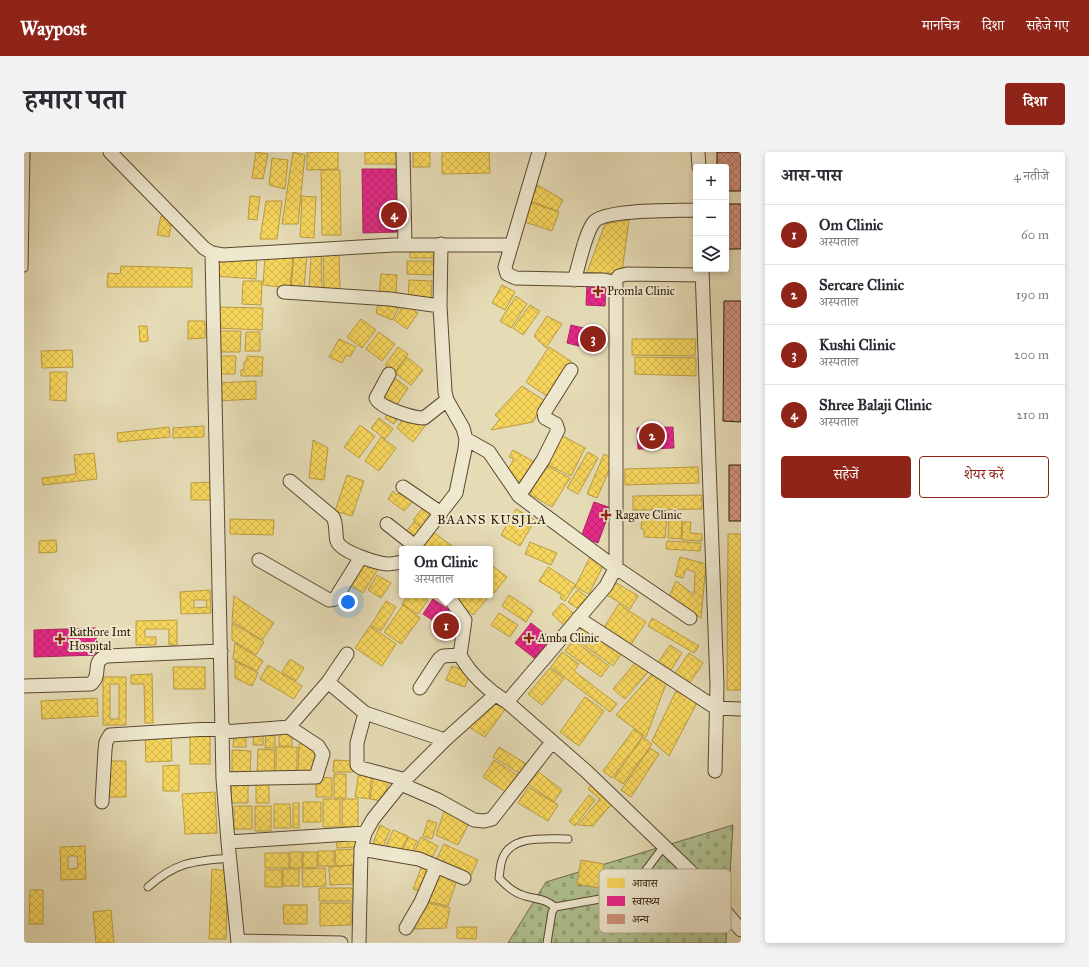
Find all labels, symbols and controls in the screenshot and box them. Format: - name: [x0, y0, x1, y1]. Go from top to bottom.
- text: Waypost: [20, 17, 87, 40]
- text: मानचित्र: [922, 17, 960, 34]
- text: दिशा: [982, 17, 1004, 34]
- text: सहेजे गए: [1026, 17, 1069, 34]
- text: हमारा पता: [24, 82, 125, 117]
- button: दिशा: [1005, 83, 1065, 125]
- map controls: [693, 164, 729, 272]
- button: +: [693, 164, 729, 200]
- text: आस-पास: [781, 165, 842, 186]
- text: 4 नतीजे: [1013, 168, 1049, 184]
- pin: 4: [381, 200, 407, 230]
- button: −: [693, 200, 729, 236]
- text: Om Clinic: [819, 216, 883, 234]
- text: 1: [791, 227, 797, 243]
- text: 60 m: [1021, 227, 1049, 243]
- text: अस्पताल: [819, 234, 859, 250]
- button: layers: [693, 236, 729, 272]
- text: Sercare Clinic: [819, 276, 904, 294]
- place label: Promla Clinic: [607, 284, 675, 298]
- marker: Promla Clinic: [592, 285, 604, 297]
- text: 2: [791, 287, 797, 303]
- text: 190 m: [1016, 287, 1049, 303]
- text: अस्पताल: [819, 294, 859, 310]
- pin: 3: [580, 324, 606, 354]
- text: Kushi Clinic: [819, 336, 895, 354]
- text: 3: [791, 347, 797, 363]
- text: 200 m: [1014, 347, 1049, 363]
- text: अस्पताल: [819, 354, 859, 370]
- text: Shree Balaji Clinic: [819, 396, 932, 414]
- text: 4: [790, 407, 798, 423]
- text: 210 m: [1016, 407, 1049, 423]
- text: अस्पताल: [819, 414, 859, 430]
- pin: 2: [639, 421, 665, 451]
- button: सहेजें: [781, 456, 911, 498]
- button: शेयर करें: [919, 456, 1049, 498]
- place label: Ragave Clinic: [615, 508, 682, 523]
- marker: Ragave Clinic: [600, 509, 612, 521]
- district label: BAANS KUSJLA: [437, 512, 547, 528]
- popup: [399, 546, 493, 598]
- text: Om Clinic: [414, 553, 478, 571]
- text: अस्पताल: [414, 571, 454, 587]
- your location: [338, 592, 358, 612]
- pin: 1: [433, 611, 459, 641]
- place label: Rathore Imt Hospital: [69, 625, 132, 653]
- place label: Amba Clinic: [537, 631, 599, 645]
- marker: Amba Clinic: [523, 632, 535, 644]
- marker: Rathore Imt Hospital: [54, 633, 66, 645]
- legend: [599, 869, 731, 933]
- text: आवास: [632, 877, 658, 890]
- text: स्वास्थ्य: [631, 895, 660, 908]
- text: अन्य: [632, 913, 650, 926]

